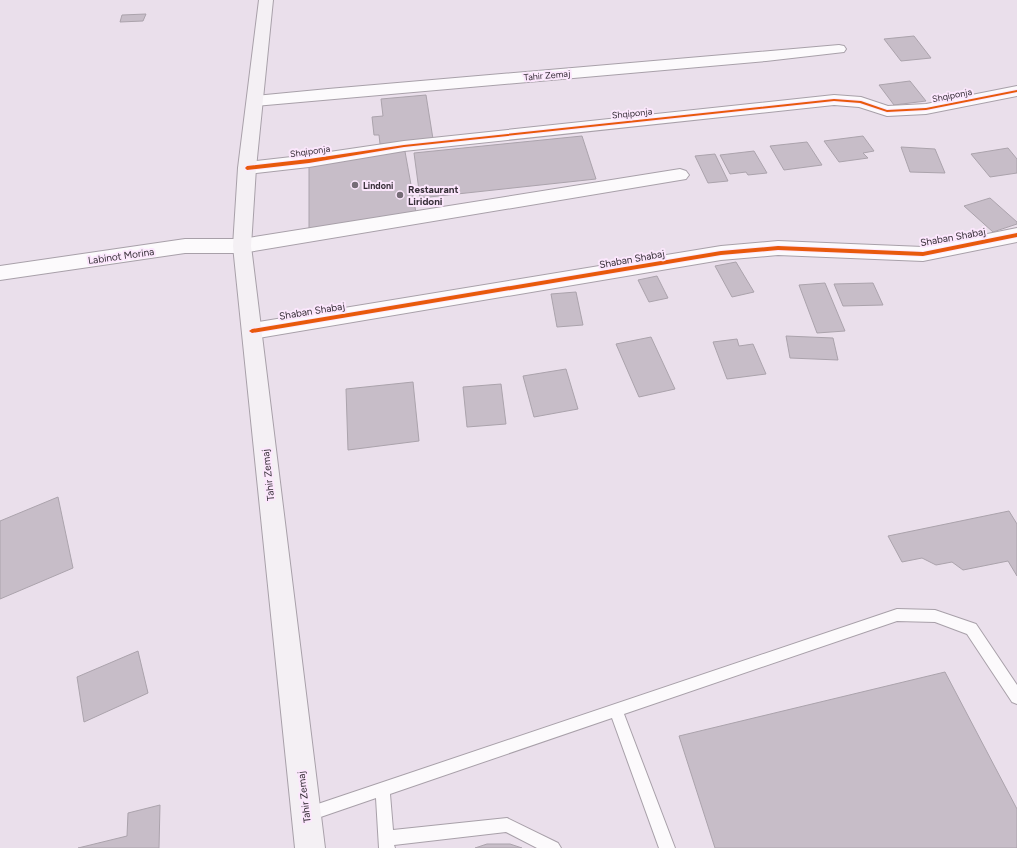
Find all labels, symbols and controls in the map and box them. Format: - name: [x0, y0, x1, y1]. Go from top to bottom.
- street label: Tahir Zemaj: [523, 67, 571, 83]
- street label: Shqiponja: [931, 86, 973, 104]
- street label: Shqiponja: [611, 105, 653, 121]
- street label: Shqiponja: [289, 143, 331, 159]
- marker: Lindoni: [350, 180, 360, 190]
- place label: Lindoni: [363, 180, 393, 191]
- place label: Restaurant Liridoni: [408, 183, 458, 208]
- marker: Restaurant Liridoni: [395, 190, 405, 200]
- street label: Shaban Shabaj: [919, 225, 987, 249]
- street label: Labinot Morina: [87, 245, 155, 267]
- street label: Shaban Shabaj: [598, 247, 666, 271]
- street label: Shaban Shabaj: [278, 299, 346, 323]
- street label: Tahir Zemaj: [259, 448, 277, 502]
- street label: Tahir Zemaj: [294, 770, 314, 824]

